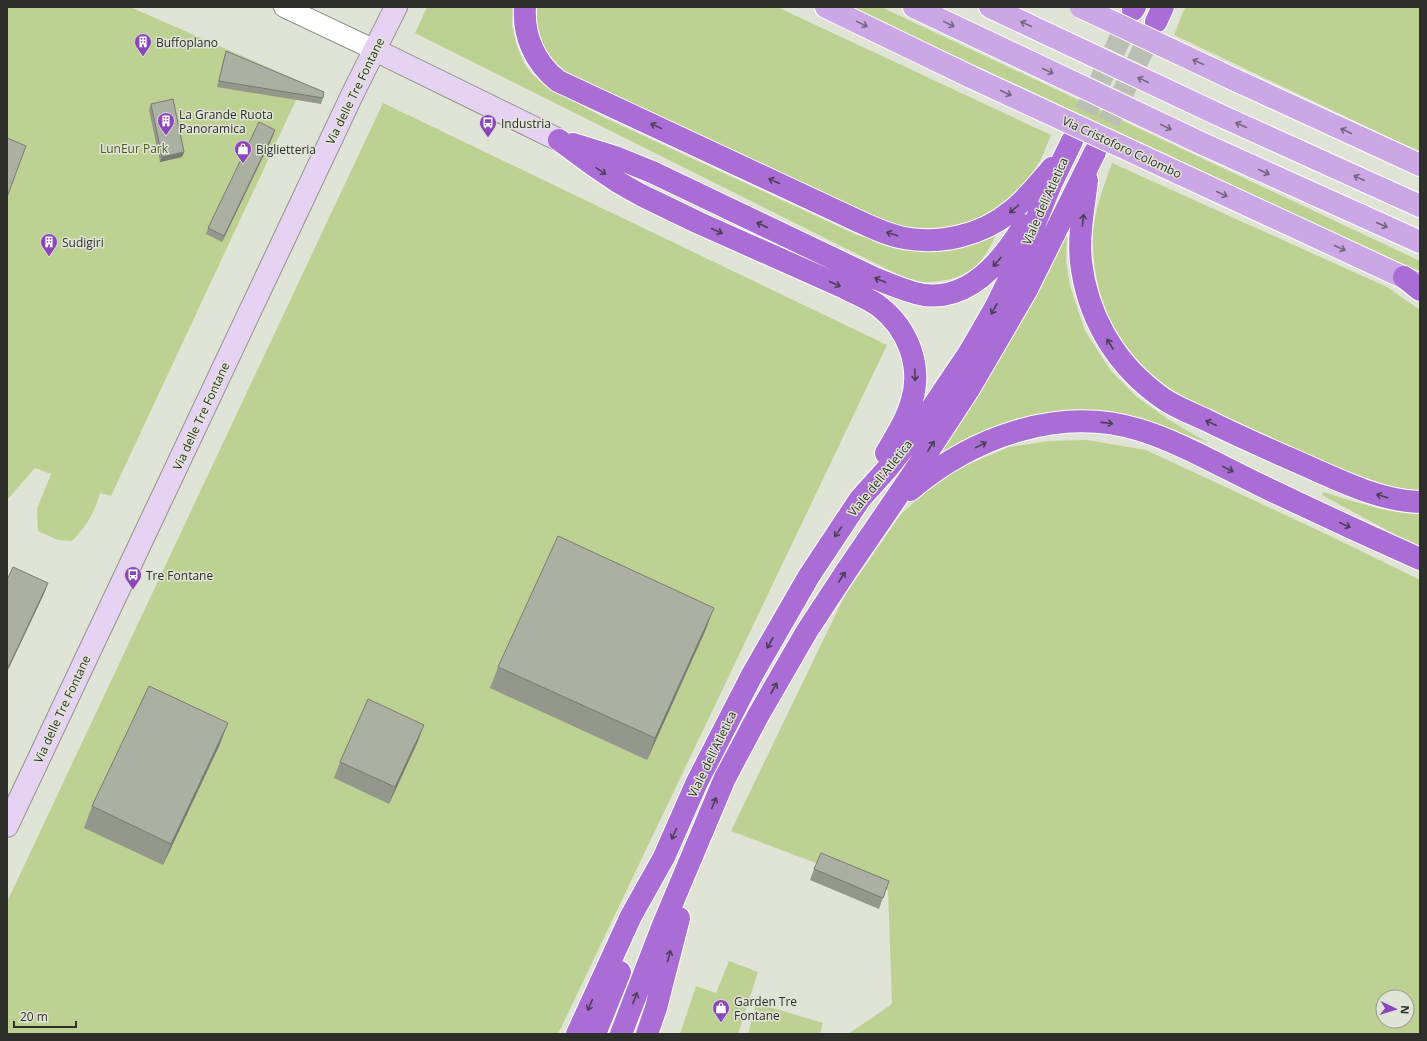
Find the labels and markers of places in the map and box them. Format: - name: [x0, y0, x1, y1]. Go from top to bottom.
- building icon: Buffoplano: [133, 32, 153, 57]
- place label: Buffoplano: [156, 34, 218, 51]
- place label: La Grande Ruota Panoramica: [179, 106, 273, 137]
- building icon: La Grande Ruota Panoramica: [156, 111, 176, 136]
- bus stop icon: Industria: [478, 113, 498, 138]
- place label: Industria: [501, 115, 551, 132]
- shop icon: Biglietteria: [233, 139, 253, 164]
- place label: Biglietteria: [256, 141, 316, 158]
- building icon: Sudigiri: [39, 232, 59, 257]
- place label: Sudigiri: [62, 234, 104, 251]
- bus stop icon: Tre Fontane: [123, 565, 143, 590]
- place label: Tre Fontane: [146, 567, 213, 584]
- place label: Garden Tre Fontane: [734, 993, 797, 1024]
- shop icon: Garden Tre Fontane: [711, 998, 731, 1023]

